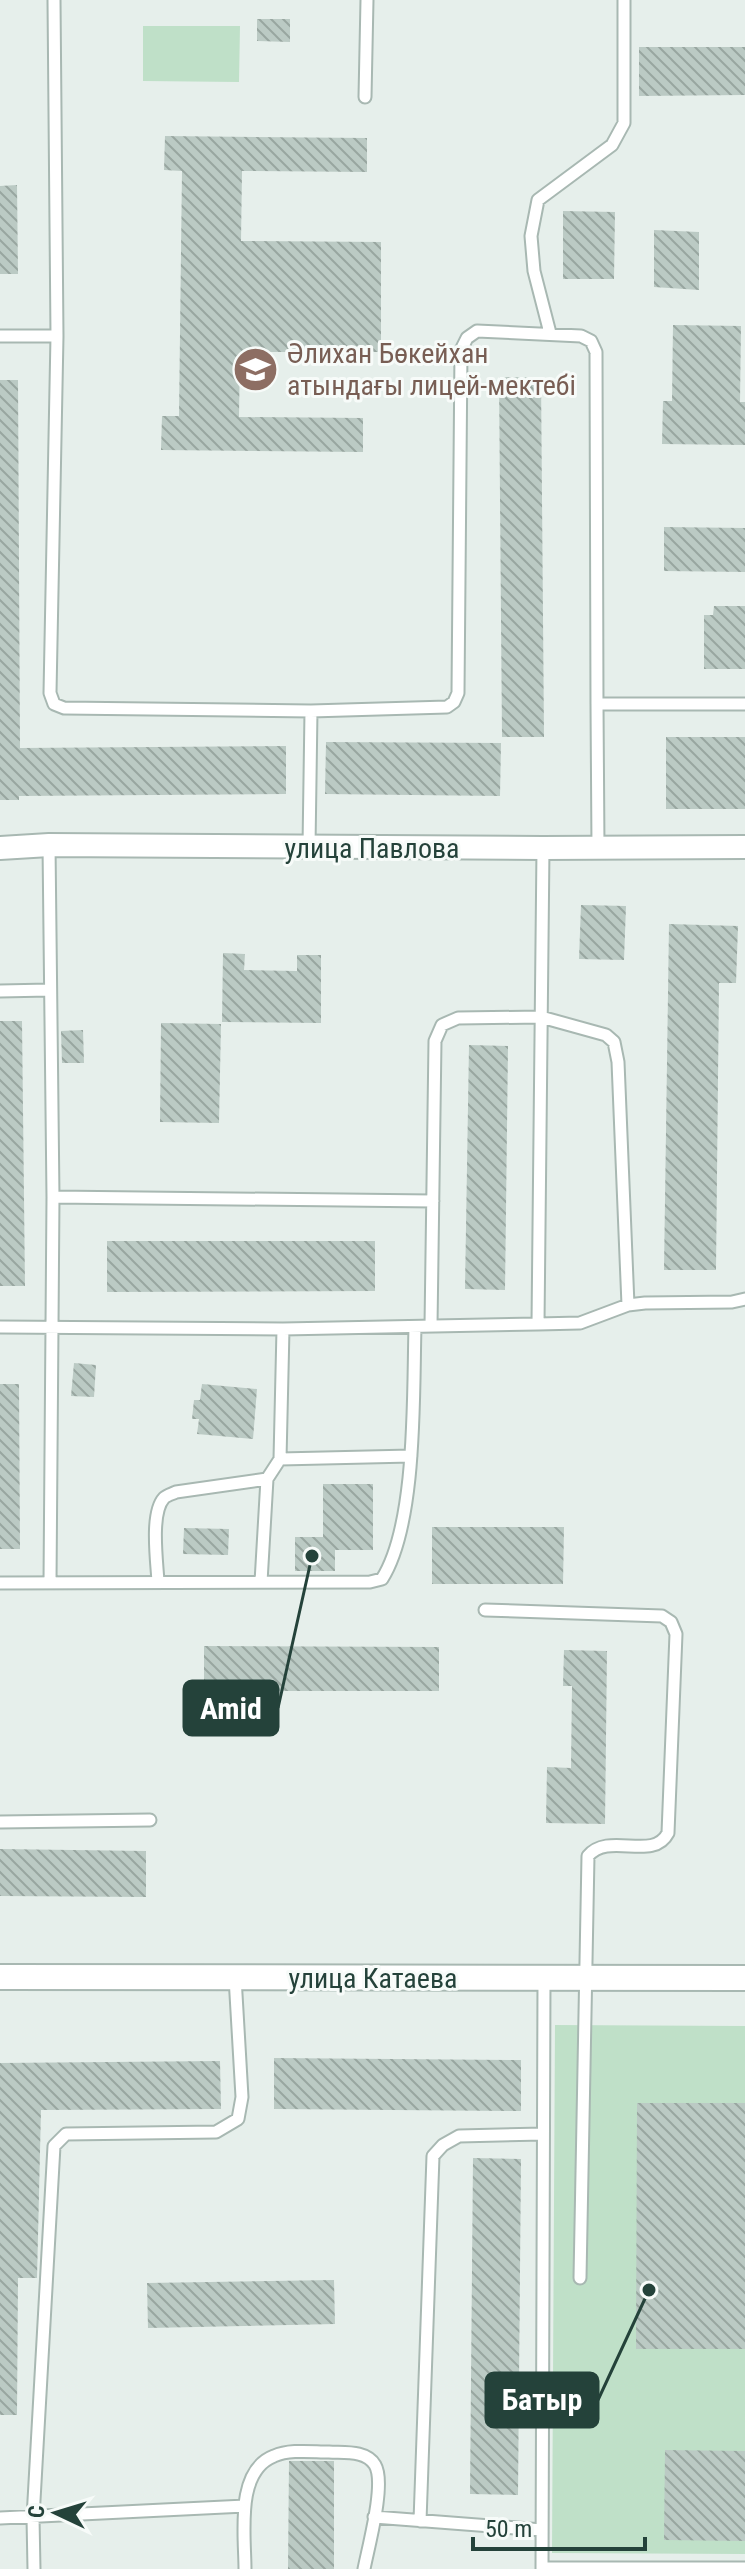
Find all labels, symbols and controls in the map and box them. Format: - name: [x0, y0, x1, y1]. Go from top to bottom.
- place label: Әлихан Бөкейхан атындағы лицей-мектебі: [287, 337, 576, 402]
- school or university icon: Әлихан Бөкейхан атындағы лицей-мектебі: [232, 345, 280, 393]
- street label: улица Павлова: [285, 832, 459, 865]
- callout: Amid: [184, 1681, 278, 1735]
- text: Amid: [200, 1691, 262, 1726]
- street label: улица Катаева: [289, 1962, 457, 1995]
- callout: Батыр: [486, 2373, 598, 2427]
- text: Батыр: [502, 2382, 582, 2417]
- north arrow: [16, 2473, 96, 2553]
- scale bar: [473, 2501, 645, 2551]
- text: С: [24, 2505, 49, 2519]
- text: 50 m: [485, 2515, 532, 2543]

